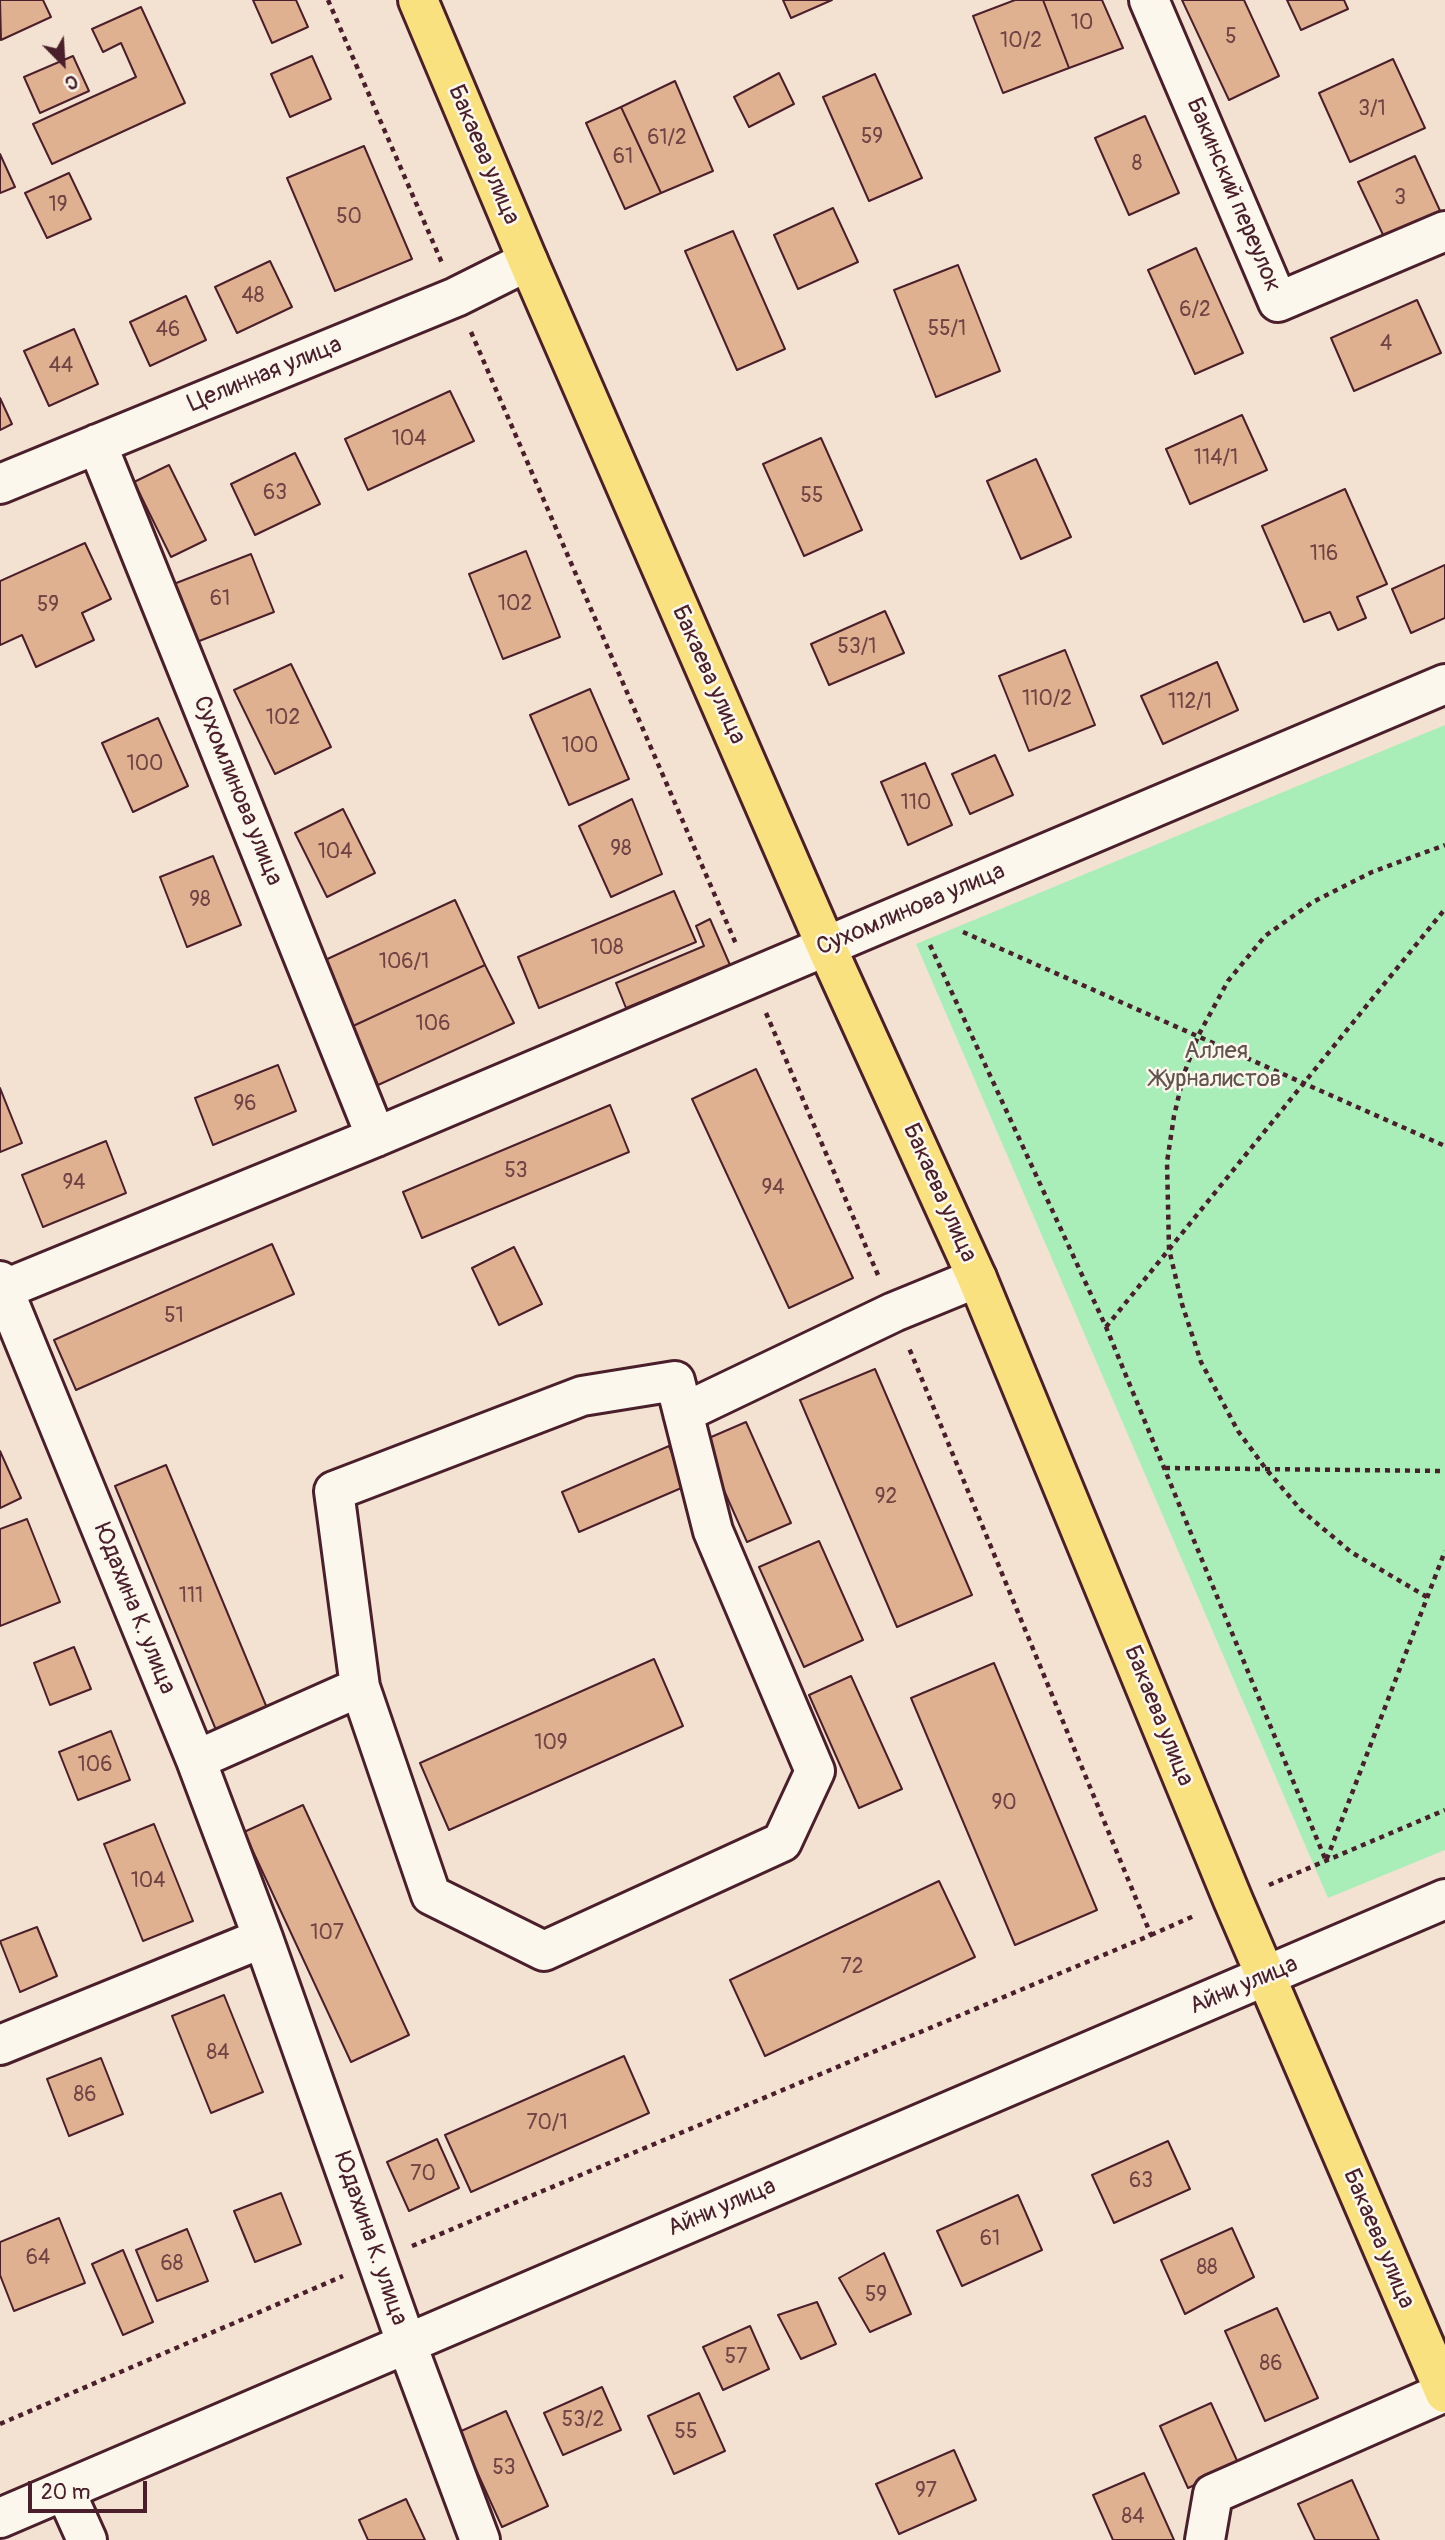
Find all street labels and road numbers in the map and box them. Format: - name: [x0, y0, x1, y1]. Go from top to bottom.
- street label: Бакаева улица: [441, 81, 525, 229]
- street label: Бакинский переулок: [1179, 94, 1287, 296]
- street label: Целинная улица: [184, 331, 346, 419]
- street label: Бакаева улица: [665, 601, 751, 749]
- street label: Сухомлинова улица: [186, 692, 288, 890]
- street label: Сухомлинова улица: [812, 857, 1010, 963]
- street label: Бакаева улица: [896, 1119, 982, 1267]
- street label: Юдахина К. улица: [87, 1520, 181, 1698]
- street label: Бакаева улица: [1117, 1642, 1199, 1790]
- street label: Айни улица: [1186, 1950, 1302, 2022]
- street label: Юдахина К. улица: [327, 2149, 413, 2329]
- street label: Бакаева улица: [1336, 2165, 1420, 2313]
- street label: Айни улица: [664, 2172, 780, 2244]

